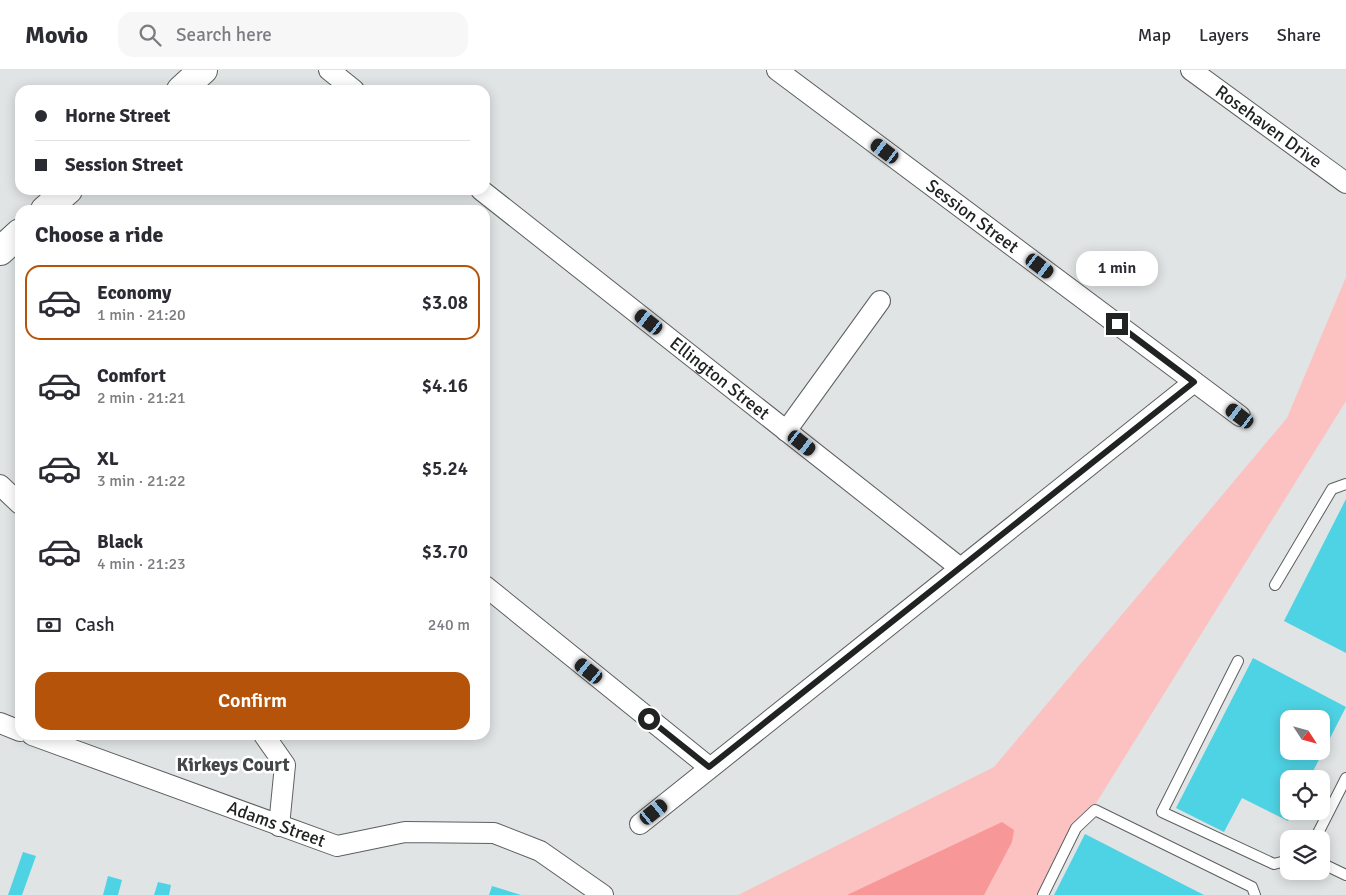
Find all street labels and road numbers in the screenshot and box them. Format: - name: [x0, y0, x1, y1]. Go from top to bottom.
- street label: Rosehaven Drive: [1211, 80, 1326, 173]
- street label: Session Street: [922, 174, 1023, 258]
- street label: Ellington Street: [665, 332, 774, 424]
- street label: Adams Street: [224, 796, 328, 852]

